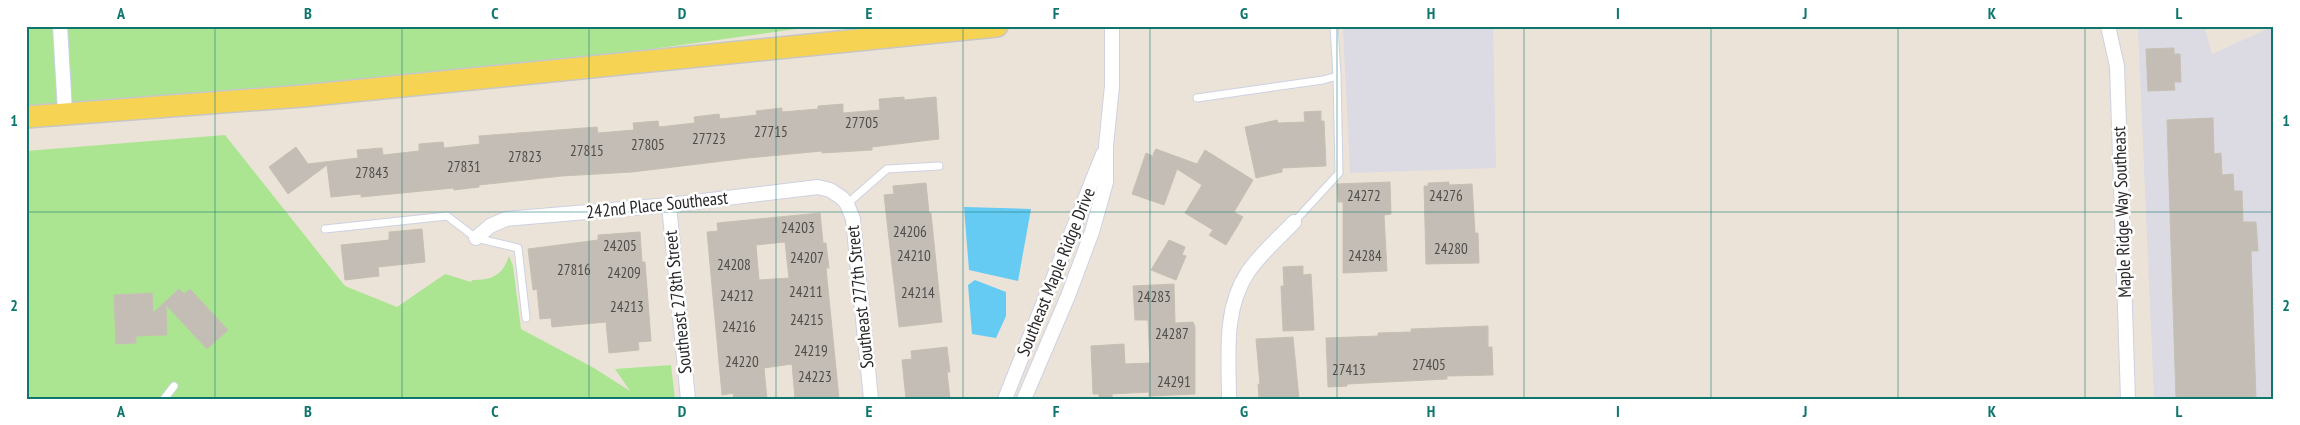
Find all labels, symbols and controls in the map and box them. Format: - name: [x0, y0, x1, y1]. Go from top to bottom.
- text: A: [116, 3, 126, 23]
- text: B: [304, 3, 312, 23]
- text: C: [491, 3, 499, 23]
- text: D: [678, 3, 687, 23]
- text: E: [866, 3, 873, 23]
- text: F: [1053, 3, 1060, 23]
- text: G: [1240, 3, 1248, 23]
- text: H: [1427, 3, 1435, 23]
- text: I: [1616, 3, 1620, 23]
- text: J: [1802, 3, 1807, 23]
- text: K: [1988, 3, 1997, 23]
- text: L: [2176, 3, 2183, 23]
- text: 1: [10, 110, 18, 130]
- text: 1: [2282, 110, 2290, 130]
- house number: 27705: [845, 113, 879, 132]
- house number: 27715: [754, 122, 788, 141]
- street label: Maple Ridge Way Southeast: [2107, 126, 2136, 298]
- house number: 27723: [692, 129, 726, 148]
- house number: 27805: [631, 135, 665, 154]
- house number: 27815: [570, 141, 604, 160]
- house number: 27823: [508, 147, 542, 166]
- house number: 27831: [447, 157, 481, 176]
- house number: 27843: [355, 163, 389, 182]
- street label: Southeast Maple Ridge Drive: [1011, 184, 1100, 359]
- street label: 242nd Place Southeast: [585, 186, 729, 223]
- house number: 24272: [1347, 186, 1381, 205]
- house number: 24276: [1429, 186, 1463, 205]
- house number: 24203: [781, 218, 815, 237]
- house number: 24206: [893, 222, 927, 241]
- street label: Southeast 277th Street: [841, 224, 878, 370]
- street label: Southeast 278th Street: [659, 229, 696, 375]
- house number: 24205: [603, 236, 637, 255]
- house number: 24280: [1434, 239, 1468, 258]
- house number: 24210: [897, 246, 931, 265]
- house number: 24284: [1348, 246, 1382, 265]
- house number: 24207: [790, 248, 824, 267]
- house number: 24208: [717, 255, 751, 274]
- house number: 27816: [557, 260, 591, 279]
- house number: 24209: [607, 263, 641, 282]
- house number: 24211: [789, 282, 823, 301]
- house number: 24214: [901, 283, 935, 302]
- house number: 24212: [720, 286, 754, 305]
- house number: 24283: [1137, 287, 1171, 306]
- text: 2: [10, 295, 18, 315]
- text: 2: [2282, 295, 2290, 315]
- house number: 24213: [610, 297, 644, 316]
- house number: 24215: [790, 310, 824, 329]
- house number: 24216: [722, 317, 756, 336]
- house number: 24287: [1155, 324, 1189, 343]
- house number: 24219: [794, 341, 828, 360]
- house number: 24220: [725, 352, 759, 371]
- house number: 27405: [1412, 355, 1446, 374]
- house number: 27413: [1332, 360, 1366, 379]
- house number: 24223: [798, 367, 832, 386]
- house number: 24291: [1157, 372, 1191, 391]
- text: A: [116, 401, 126, 421]
- text: B: [304, 401, 312, 421]
- text: C: [491, 401, 499, 421]
- text: D: [678, 401, 687, 421]
- text: E: [866, 401, 873, 421]
- text: F: [1053, 401, 1060, 421]
- text: G: [1240, 401, 1248, 421]
- text: H: [1427, 401, 1435, 421]
- text: I: [1616, 401, 1620, 421]
- text: J: [1802, 401, 1807, 421]
- text: K: [1988, 401, 1997, 421]
- text: L: [2176, 401, 2183, 421]

